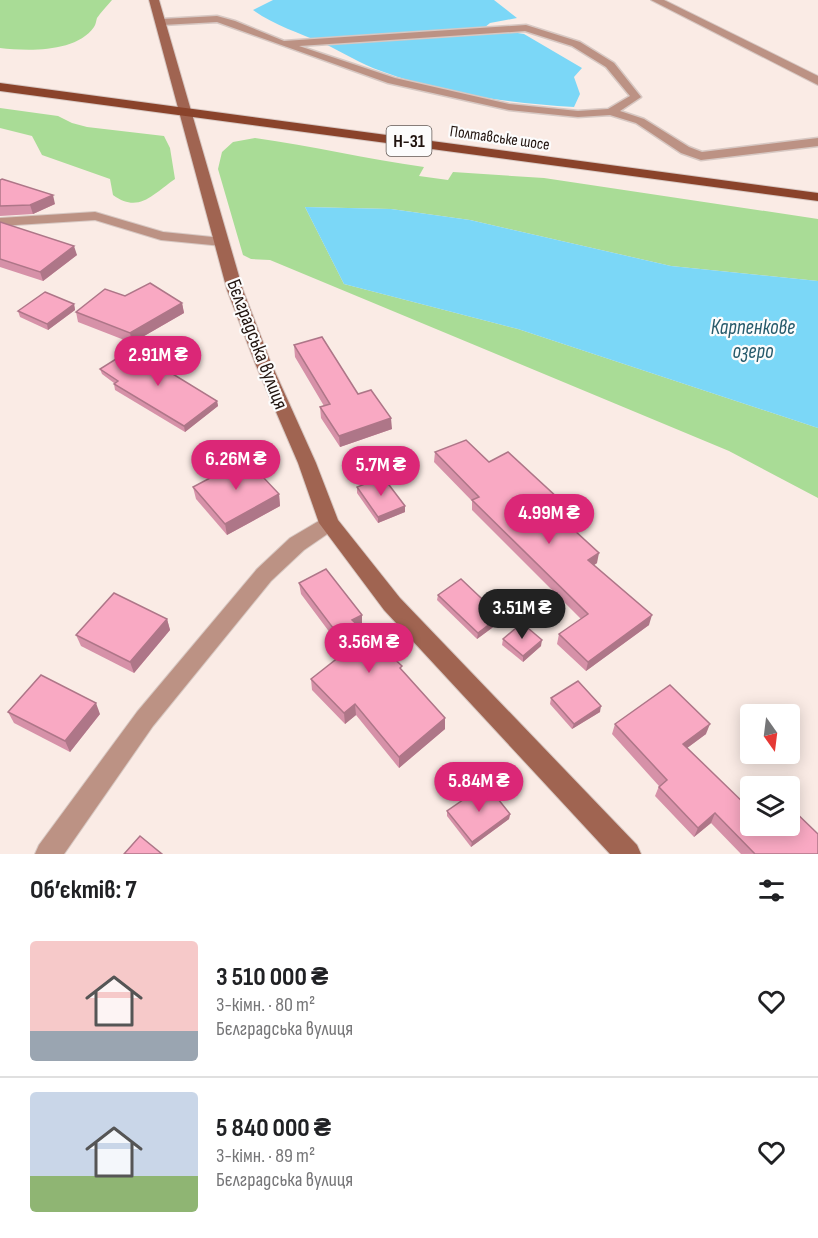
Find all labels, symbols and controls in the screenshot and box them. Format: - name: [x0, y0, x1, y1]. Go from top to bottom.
- street label: Полтавське шосе: [449, 122, 551, 155]
- road number: Н-31: [386, 126, 432, 156]
- street label: Бєлградська вулиця: [221, 276, 293, 413]
- water label: Карпенкове озеро: [711, 315, 795, 364]
- pin: 2.91M ₴: [103, 336, 213, 387]
- text: 2.91M ₴: [128, 343, 188, 367]
- pin: 6.26M ₴: [181, 440, 291, 491]
- pin: 5.7M ₴: [332, 446, 430, 497]
- text: 6.26M ₴: [205, 447, 267, 471]
- text: 5.7M ₴: [356, 453, 406, 477]
- pin: 4.99M ₴: [494, 494, 604, 545]
- text: 4.99M ₴: [518, 501, 580, 525]
- pin: 3.51M ₴: [467, 589, 577, 640]
- text: 3.51M ₴: [492, 596, 552, 620]
- pin: 3.56M ₴: [314, 623, 424, 674]
- text: 3.56M ₴: [339, 630, 399, 654]
- north arrow: [740, 704, 800, 764]
- map controls: [740, 704, 800, 836]
- pin: 5.84M ₴: [424, 762, 534, 813]
- text: 5.84M ₴: [448, 769, 510, 793]
- button: layers: [740, 776, 800, 836]
- icon: filters: [755, 874, 788, 907]
- text: Об’єктів: 7: [30, 875, 137, 906]
- text: 3 510 000 ₴: [216, 962, 328, 993]
- icon: home: [78, 965, 150, 1037]
- icon: heart: [755, 985, 788, 1018]
- text: 3-кімн. · 80 m²: [216, 993, 315, 1017]
- text: Бєлградська вулиця: [216, 1017, 353, 1041]
- text: 5 840 000 ₴: [216, 1113, 331, 1144]
- icon: home: [78, 1116, 150, 1188]
- icon: heart: [755, 1136, 788, 1169]
- text: 3-кімн. · 89 m²: [216, 1144, 315, 1168]
- text: Бєлградська вулиця: [216, 1168, 353, 1192]

